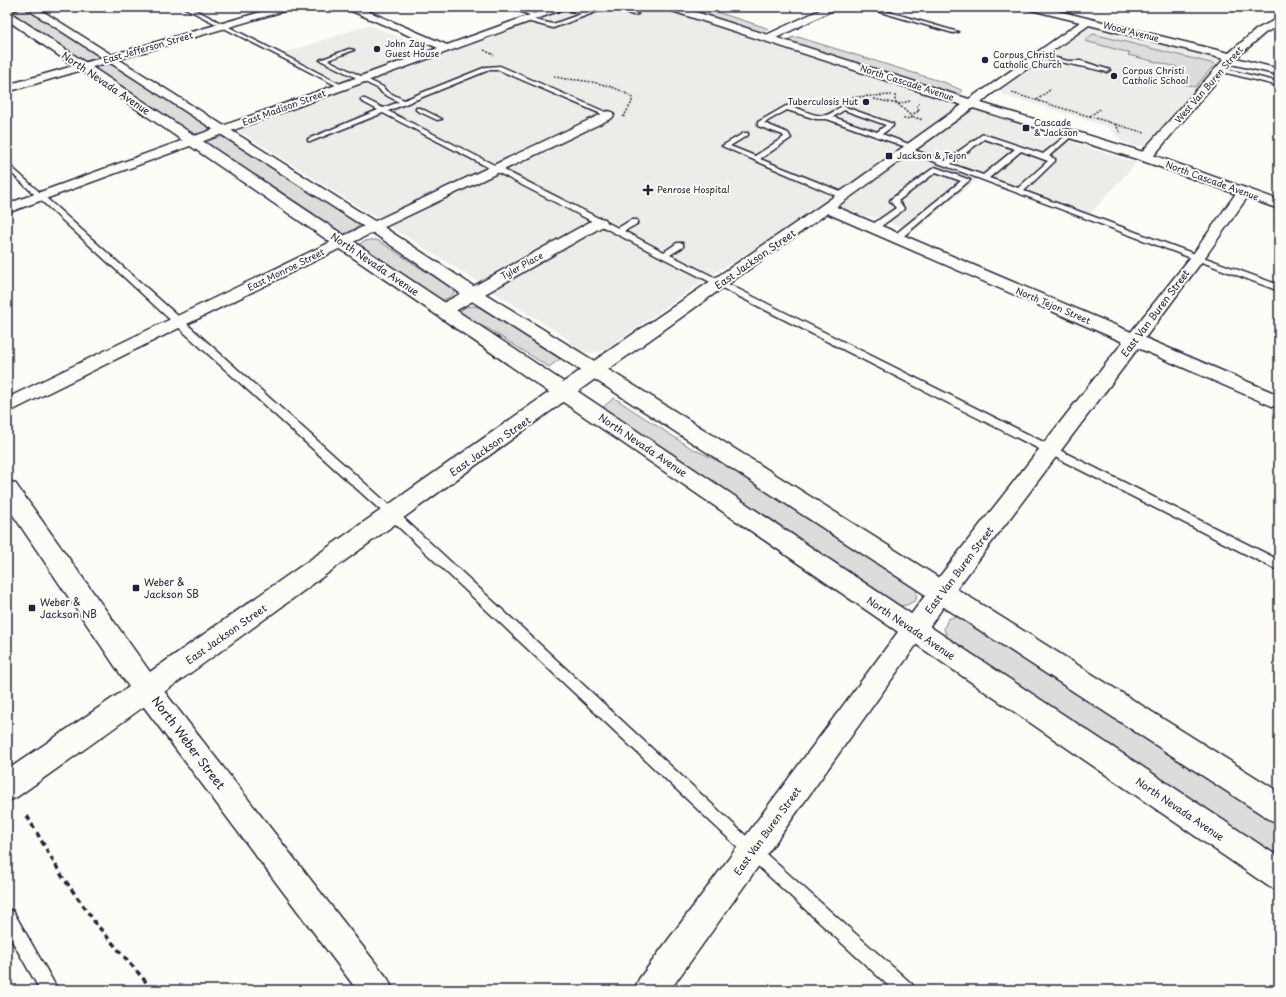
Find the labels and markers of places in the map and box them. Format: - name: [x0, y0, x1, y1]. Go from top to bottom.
- place label: John Zay Guest House: [385, 36, 440, 60]
- marker: John Zay Guest House: [372, 44, 382, 54]
- place label: Corpus Christi Catholic Church: [993, 47, 1062, 71]
- marker: Corpus Christi Catholic Church: [980, 55, 990, 65]
- place label: Corpus Christi Catholic School: [1122, 63, 1188, 87]
- marker: Corpus Christi Catholic School: [1109, 71, 1119, 81]
- place label: Tuberculosis Hut: [788, 94, 858, 108]
- marker: Tuberculosis Hut: [861, 97, 871, 107]
- place label: Cascade & Jackson: [1034, 115, 1078, 139]
- marker: Cascade & Jackson: [1021, 123, 1031, 133]
- place label: Jackson & Tejon: [897, 148, 966, 162]
- marker: Jackson & Tejon: [884, 151, 894, 161]
- place label: Penrose Hospital: [657, 182, 730, 196]
- marker: Penrose Hospital: [642, 184, 654, 196]
- place label: Weber & Jackson SB: [144, 574, 199, 601]
- marker: Weber & Jackson SB: [131, 583, 141, 593]
- place label: Weber & Jackson NB: [40, 594, 97, 621]
- marker: Weber & Jackson NB: [27, 603, 37, 613]

